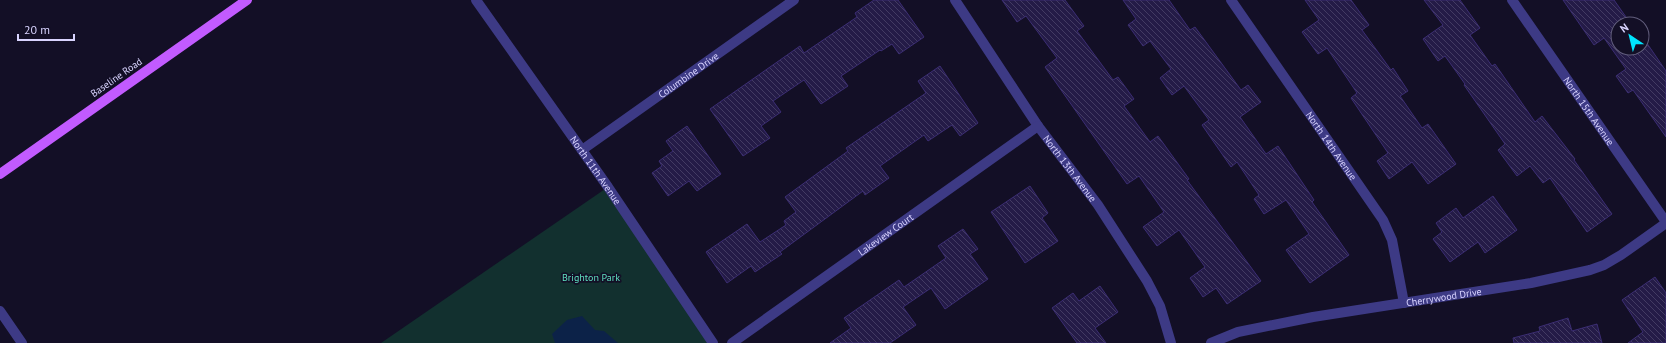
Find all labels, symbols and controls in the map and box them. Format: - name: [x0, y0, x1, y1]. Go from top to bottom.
- scale bar: [18, 16, 74, 42]
- north arrow: [1610, 16, 1650, 56]
- text: N: [1617, 20, 1631, 36]
- text: 20 m: [24, 22, 50, 37]
- street label: Columbine Drive: [656, 50, 721, 101]
- street label: Baseline Road: [88, 55, 145, 100]
- street label: North 15th Avenue: [1560, 74, 1617, 148]
- street label: North 14th Avenue: [1303, 109, 1360, 183]
- street label: North 11th Avenue: [567, 133, 624, 207]
- street label: North 13th Avenue: [1040, 133, 1099, 205]
- street label: Lakeview Court: [855, 210, 916, 259]
- park label: Brighton Park: [562, 271, 620, 284]
- street label: Cherrywood Drive: [1405, 285, 1483, 309]

